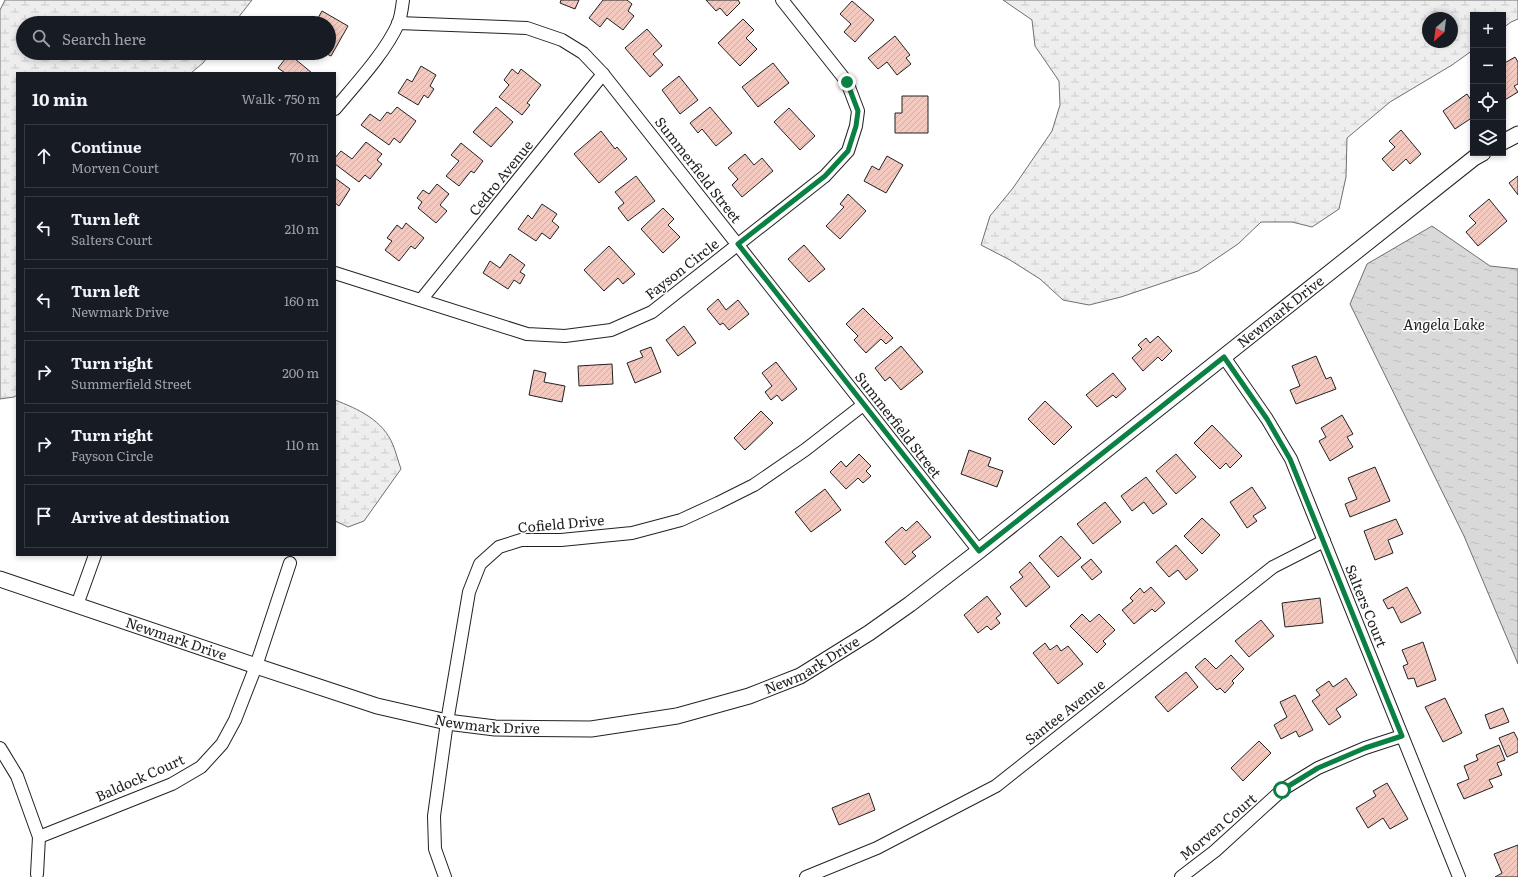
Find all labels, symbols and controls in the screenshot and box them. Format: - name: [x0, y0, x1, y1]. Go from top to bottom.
- north arrow: [1422, 12, 1458, 48]
- map controls: [1470, 12, 1506, 156]
- button: +: [1470, 12, 1506, 48]
- search box: [16, 16, 336, 60]
- icon: search: [30, 27, 52, 49]
- text: Search here: [62, 27, 146, 50]
- button: −: [1470, 48, 1506, 84]
- route end: [838, 73, 856, 91]
- button: locate: [1470, 84, 1506, 120]
- text: 10 min: [32, 86, 88, 111]
- text: Walk · 750 m: [242, 89, 320, 108]
- street label: Summerfield Street: [651, 112, 747, 227]
- button: layers: [1470, 120, 1506, 156]
- text: Continue: [71, 135, 141, 158]
- street label: Cedro Avenue: [463, 135, 537, 219]
- icon: ahead: [33, 145, 55, 167]
- text: 70 m: [290, 147, 319, 166]
- text: Morven Court: [71, 158, 159, 177]
- text: Turn left: [71, 207, 140, 230]
- icon: left: [33, 217, 55, 239]
- text: 210 m: [284, 219, 319, 238]
- text: Salters Court: [71, 230, 153, 249]
- street label: Fayson Circle: [640, 233, 722, 303]
- street label: Newmark Drive: [1232, 270, 1328, 352]
- text: Turn left: [71, 279, 140, 302]
- icon: left: [33, 289, 55, 311]
- text: 160 m: [284, 291, 319, 310]
- text: Newmark Drive: [71, 302, 169, 321]
- water label: Angela Lake: [1403, 312, 1485, 335]
- text: Turn right: [71, 351, 153, 374]
- icon: right: [33, 361, 55, 383]
- text: 200 m: [282, 363, 319, 382]
- street label: Summerfield Street: [851, 367, 947, 482]
- text: Summerfield Street: [71, 374, 192, 393]
- text: Turn right: [71, 423, 153, 446]
- icon: right: [33, 433, 55, 455]
- text: 110 m: [286, 435, 319, 454]
- text: Fayson Circle: [71, 446, 153, 465]
- icon: arrive: [33, 505, 55, 527]
- text: Arrive at destination: [71, 505, 230, 528]
- street label: Cofield Drive: [517, 509, 605, 537]
- street label: Salters Court: [1341, 561, 1393, 650]
- street label: Newmark Drive: [123, 611, 230, 664]
- street label: Newmark Drive: [761, 631, 863, 698]
- street label: Santee Avenue: [1020, 674, 1109, 749]
- street label: Newmark Drive: [433, 708, 540, 737]
- street label: Baldock Court: [92, 748, 187, 806]
- route start: [1273, 781, 1291, 799]
- street label: Morven Court: [1175, 788, 1260, 864]

